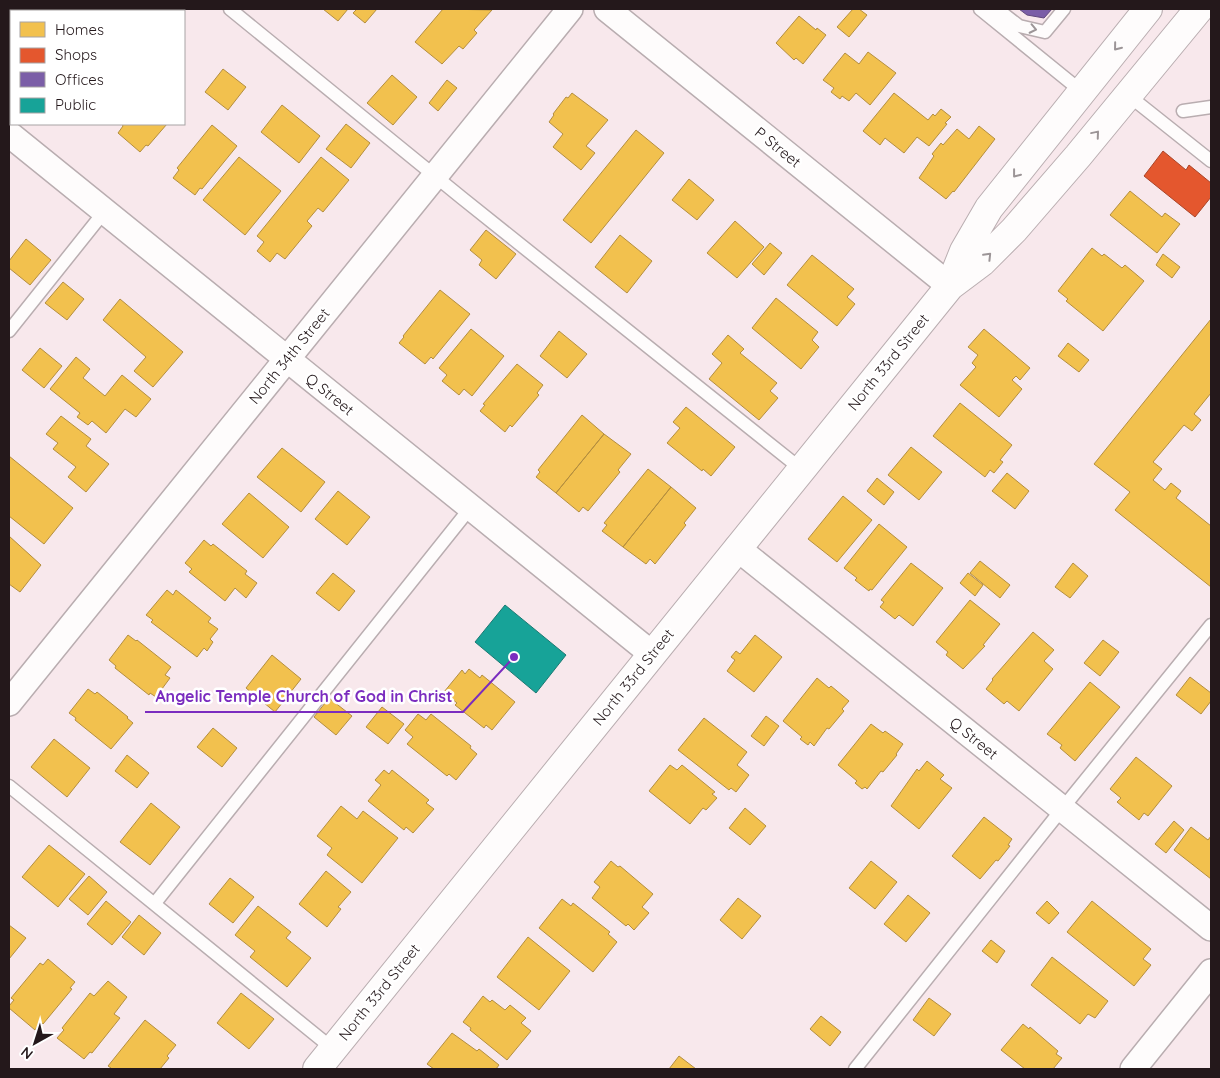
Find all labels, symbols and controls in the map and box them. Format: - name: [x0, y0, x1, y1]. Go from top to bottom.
- legend: [10, 10, 185, 125]
- text: Homes: [55, 20, 104, 39]
- one-way arrow: [1028, 24, 1037, 34]
- one-way arrow: [1113, 41, 1122, 50]
- text: Shops: [55, 45, 97, 64]
- text: Offices: [55, 70, 104, 89]
- text: Public: [55, 95, 96, 114]
- street label: P Street: [751, 123, 805, 171]
- one-way arrow: [1091, 131, 1099, 140]
- one-way arrow: [1013, 168, 1021, 177]
- one-way arrow: [982, 252, 991, 261]
- street label: North 34th Street: [245, 304, 333, 408]
- street label: North 33rd Street: [843, 310, 933, 414]
- street label: Q Street: [302, 369, 358, 419]
- street label: North 33rd Street: [588, 625, 678, 729]
- callout: Angelic Temple Church of God in Christ: [145, 681, 463, 712]
- text: Angelic Temple Church of God in Christ: [155, 686, 453, 706]
- street label: Q Street: [946, 713, 1002, 763]
- street label: North 33rd Street: [334, 940, 424, 1044]
- north arrow: [10, 1018, 60, 1068]
- text: N: [17, 1043, 36, 1063]

